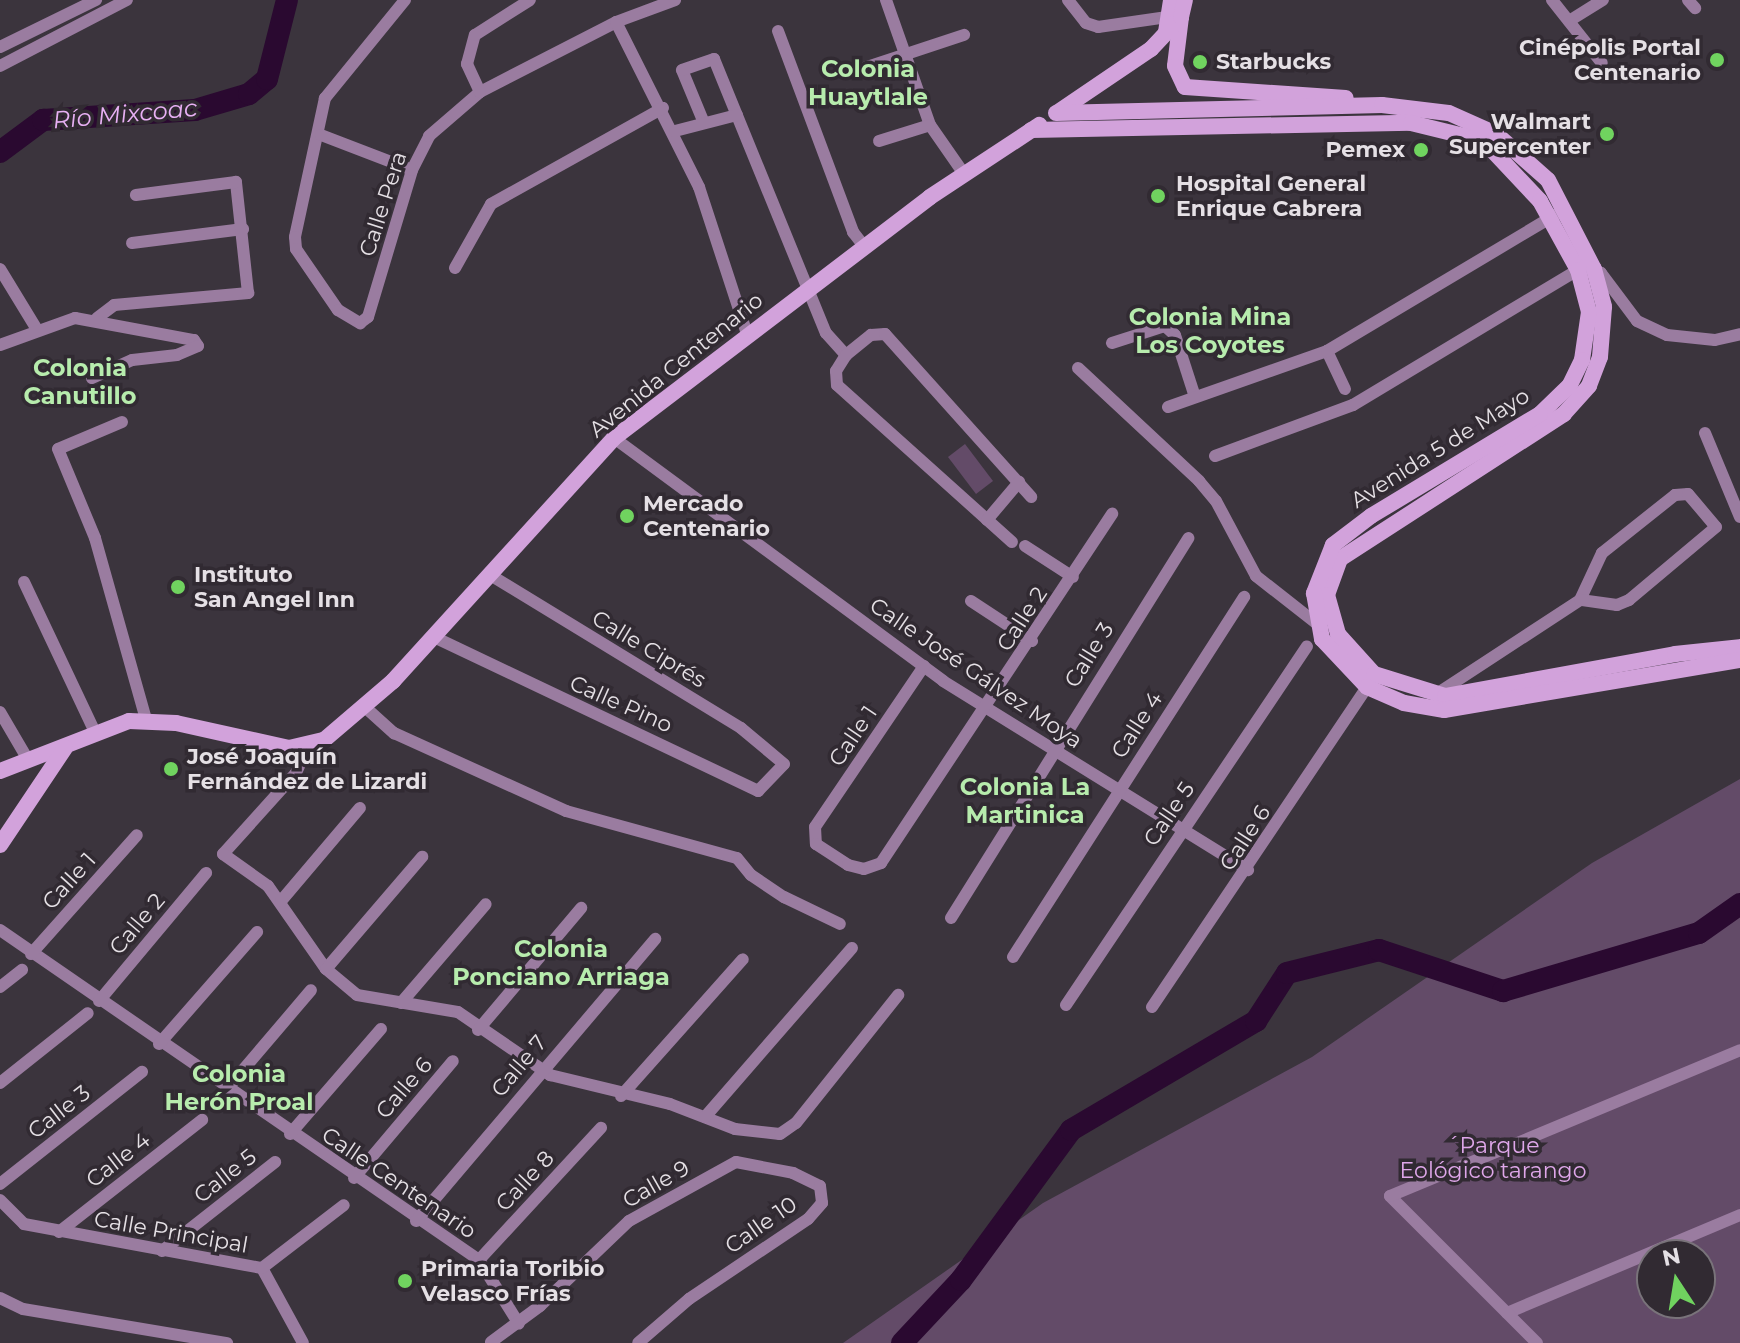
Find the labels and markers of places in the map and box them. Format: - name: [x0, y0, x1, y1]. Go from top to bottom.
- place label: Cinépolis Portal Centenario: [1519, 34, 1701, 86]
- place label: Starbucks: [1216, 49, 1331, 75]
- marker: Cinépolis Portal Centenario: [1708, 51, 1726, 69]
- marker: Starbucks: [1191, 53, 1209, 71]
- place label: Walmart Supercenter: [1449, 108, 1591, 160]
- marker: Walmart Supercenter: [1598, 125, 1616, 143]
- place label: Pemex: [1325, 137, 1405, 163]
- marker: Pemex: [1412, 141, 1430, 159]
- place label: Hospital General Enrique Cabrera: [1176, 170, 1366, 222]
- marker: Hospital General Enrique Cabrera: [1147, 185, 1169, 207]
- place label: Mercado Centenario: [643, 490, 770, 542]
- marker: Mercado Centenario: [618, 507, 636, 525]
- place label: Instituto San Angel Inn: [194, 561, 355, 612]
- marker: Instituto San Angel Inn: [169, 578, 187, 596]
- place label: José Joaquín Fernández de Lizardi: [187, 743, 427, 794]
- marker: José Joaquín Fernández de Lizardi: [162, 760, 180, 778]
- place label: Primaria Toribio Velasco Frías: [421, 1255, 604, 1306]
- marker: Primaria Toribio Velasco Frías: [396, 1272, 414, 1290]

